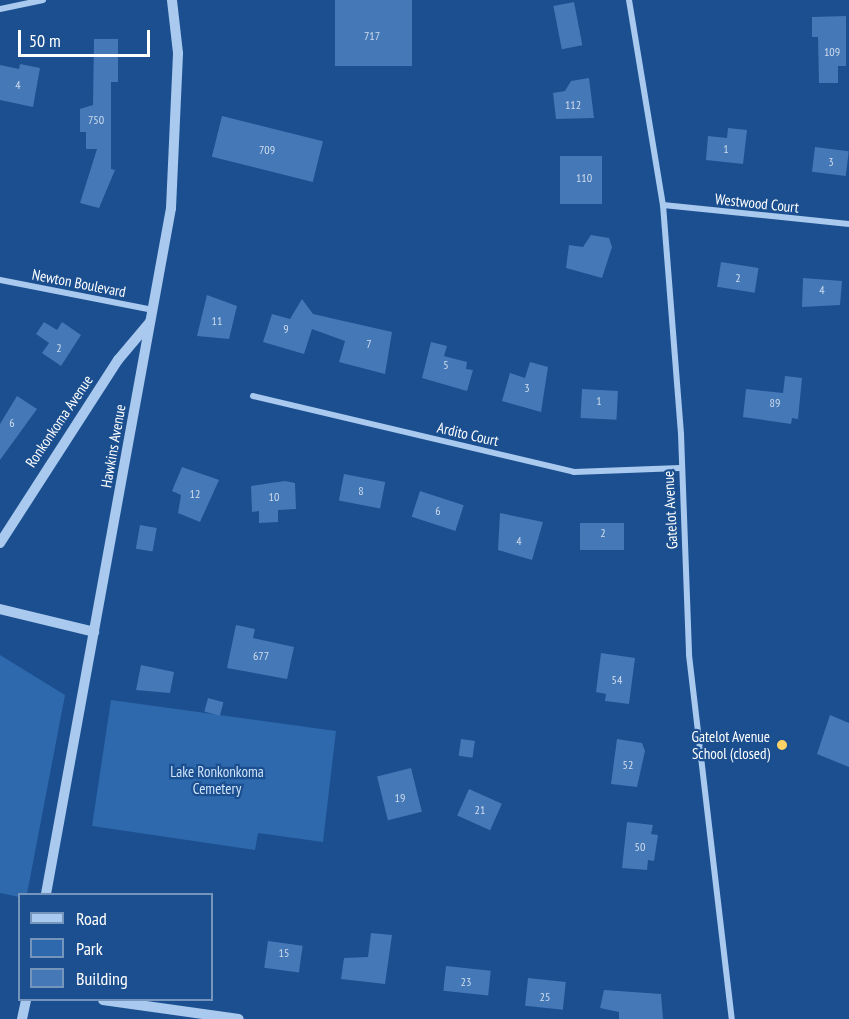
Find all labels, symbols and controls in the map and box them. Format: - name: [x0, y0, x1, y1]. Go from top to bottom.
- scale bar: [21, 18, 153, 56]
- text: 50 m: [29, 29, 61, 52]
- house number: 717: [364, 29, 380, 43]
- house number: 109: [824, 45, 840, 59]
- house number: 4: [15, 78, 21, 92]
- house number: 112: [565, 98, 581, 112]
- house number: 750: [88, 113, 104, 127]
- house number: 1: [723, 142, 729, 156]
- house number: 709: [259, 143, 275, 157]
- house number: 3: [828, 155, 834, 169]
- house number: 110: [576, 171, 592, 185]
- street label: Westwood Court: [714, 190, 800, 216]
- street label: Newton Boulevard: [31, 265, 127, 301]
- house number: 2: [735, 271, 741, 285]
- house number: 4: [819, 283, 825, 297]
- house number: 11: [212, 314, 222, 328]
- house number: 9: [283, 322, 289, 336]
- house number: 7: [366, 337, 372, 351]
- house number: 2: [56, 341, 62, 355]
- house number: 5: [443, 358, 449, 372]
- street label: Ronkonkoma Avenue: [21, 371, 97, 471]
- house number: 3: [524, 381, 530, 395]
- house number: 1: [596, 394, 602, 408]
- house number: 89: [770, 396, 780, 410]
- street label: Hawkins Avenue: [97, 403, 129, 489]
- house number: 6: [9, 416, 15, 430]
- street label: Ardito Court: [435, 418, 501, 450]
- street label: Gatelot Avenue: [659, 470, 681, 550]
- house number: 8: [358, 484, 364, 498]
- house number: 12: [190, 487, 200, 501]
- house number: 10: [269, 490, 279, 504]
- house number: 6: [435, 504, 441, 518]
- house number: 2: [600, 526, 606, 540]
- house number: 4: [516, 534, 522, 548]
- house number: 677: [253, 649, 269, 663]
- house number: 54: [612, 673, 622, 687]
- place label: Gatelot Avenue School (closed): [691, 727, 770, 762]
- marker: Gatelot Avenue School (closed): [775, 738, 789, 752]
- house number: 52: [623, 758, 633, 772]
- park label: Lake Ronkonkoma Cemetery: [170, 762, 264, 797]
- house number: 19: [395, 791, 405, 805]
- house number: 21: [475, 803, 485, 817]
- house number: 50: [635, 840, 645, 854]
- legend: [18, 893, 213, 1001]
- text: Road: [76, 907, 107, 930]
- text: Park: [76, 937, 103, 960]
- house number: 15: [279, 946, 289, 960]
- text: Building: [76, 967, 128, 990]
- house number: 23: [461, 975, 471, 989]
- house number: 25: [540, 990, 550, 1004]

